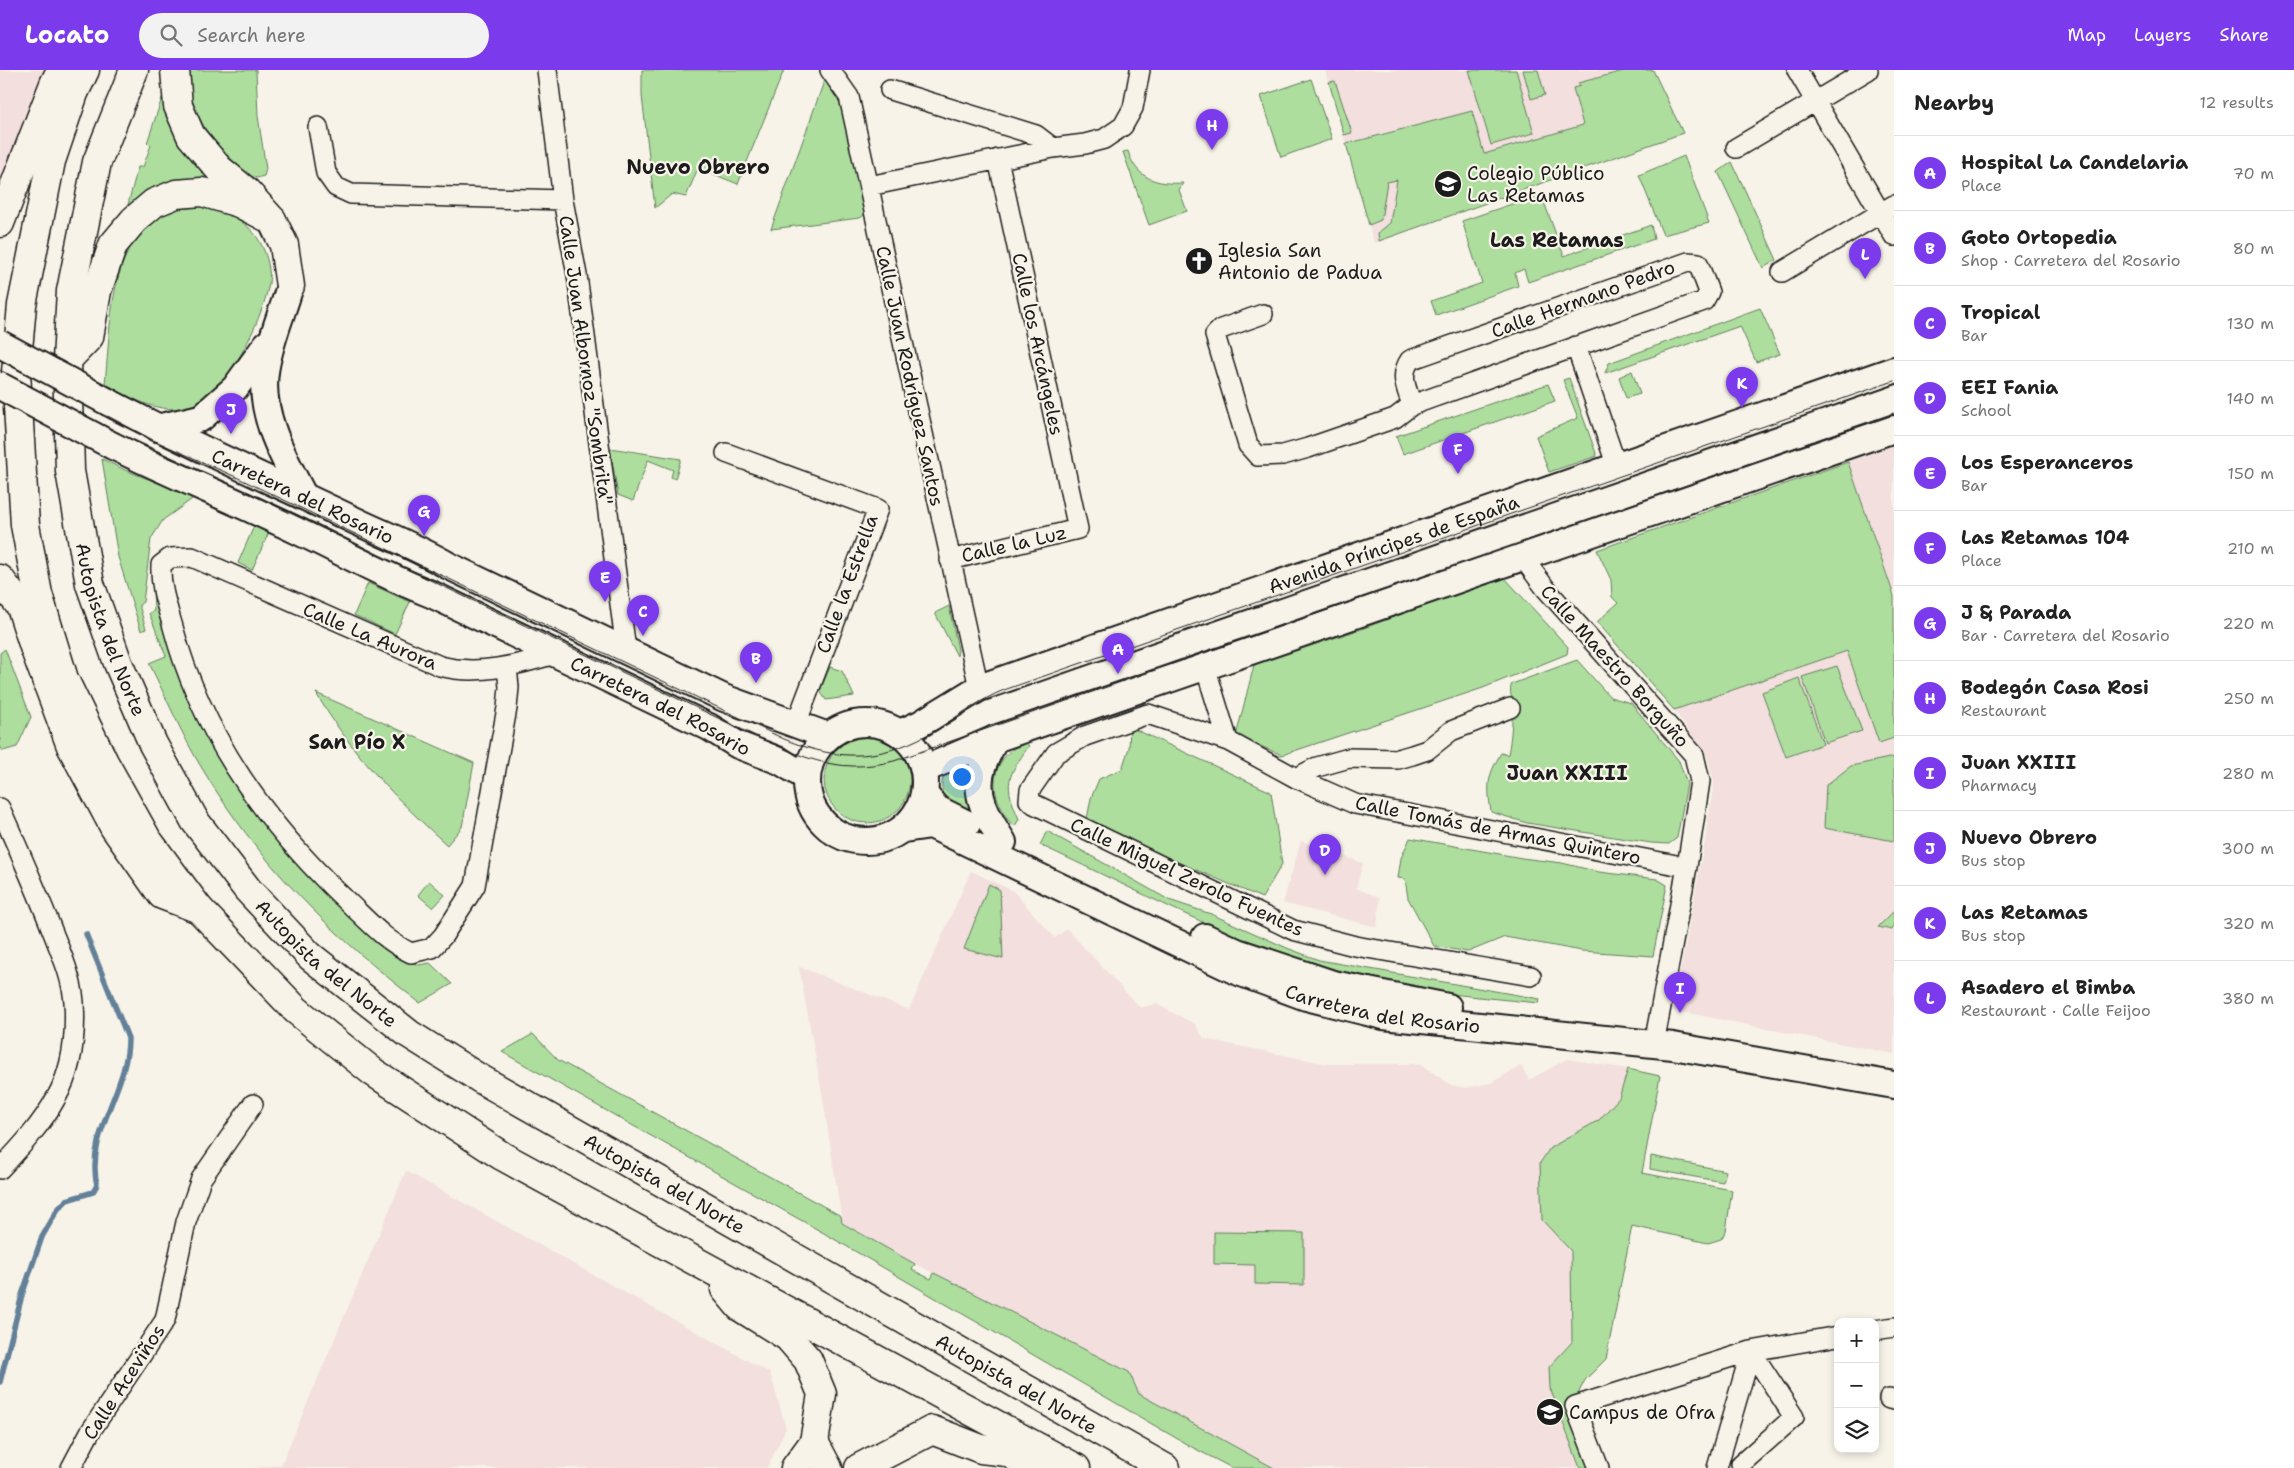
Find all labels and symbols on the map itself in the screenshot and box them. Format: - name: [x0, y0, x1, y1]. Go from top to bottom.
- pin: H: [1196, 109, 1228, 150]
- district label: Nuevo Obrero: [626, 154, 770, 180]
- place label: Colegio Público Las Retamas: [1467, 161, 1604, 208]
- school or university icon: Colegio Público Las Retamas: [1433, 169, 1463, 199]
- street label: Calle Juan Albornoz "Sombrita": [553, 214, 619, 506]
- district label: Las Retamas: [1490, 227, 1624, 253]
- place label: Iglesia San Antonio de Padua: [1218, 238, 1382, 285]
- pin: L: [1849, 238, 1881, 279]
- street label: Calle Juan Rodríguez Santos: [870, 244, 950, 508]
- church icon: Iglesia San Antonio de Padua: [1184, 246, 1214, 276]
- street label: Calle los Arcángeles: [1006, 251, 1070, 437]
- street label: Calle Hermano Pedro: [1488, 254, 1678, 344]
- pin: K: [1726, 367, 1758, 408]
- pin: J: [215, 393, 247, 434]
- pin: F: [1442, 433, 1474, 474]
- street label: Carretera del Rosario: [208, 443, 398, 549]
- street label: Avenida Príncipes de España: [1265, 489, 1523, 599]
- pin: G: [408, 495, 440, 536]
- street label: Calle la Estrella: [810, 511, 884, 657]
- street label: Calle la Luz: [959, 520, 1069, 568]
- street label: Autopista del Norte: [70, 541, 152, 720]
- pin: E: [589, 561, 621, 602]
- street label: Calle Maestro Borguño: [1535, 579, 1695, 753]
- pin: C: [627, 595, 659, 636]
- street label: Calle La Aurora: [299, 596, 441, 676]
- pin: A: [1102, 633, 1134, 674]
- pin: B: [740, 642, 772, 683]
- street label: Carretera del Rosario: [566, 650, 754, 761]
- district label: San Pío X: [309, 729, 405, 755]
- district label: Juan XXIII: [1506, 760, 1628, 786]
- your location: [949, 764, 975, 790]
- street label: Calle Tomás de Armas Quintero: [1353, 790, 1643, 870]
- street label: Calle Miguel Zerolo Fuentes: [1066, 812, 1308, 942]
- pin: D: [1309, 834, 1341, 875]
- street label: Autopista del Norte: [250, 894, 403, 1033]
- pin: I: [1664, 972, 1696, 1013]
- street label: Carretera del Rosario: [1282, 978, 1481, 1038]
- street label: Autopista del Norte: [579, 1128, 750, 1239]
- street label: Calle Aceviños: [77, 1320, 171, 1444]
- street label: Autopista del Norte: [931, 1328, 1102, 1439]
- school or university icon: Campus de Ofra: [1535, 1397, 1565, 1427]
- place label: Campus de Ofra: [1569, 1400, 1715, 1425]

